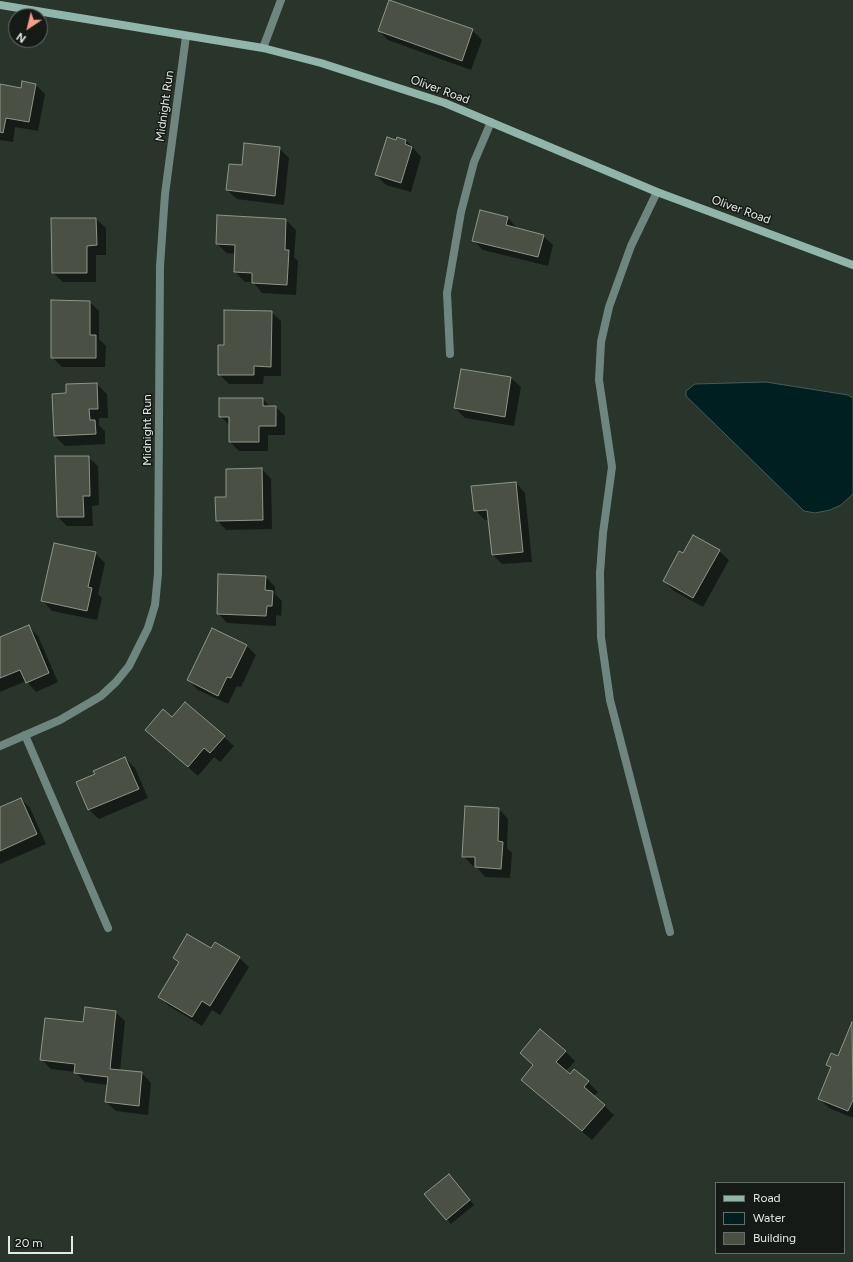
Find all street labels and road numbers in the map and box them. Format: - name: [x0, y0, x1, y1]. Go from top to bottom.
- street label: Midnight Run: [153, 70, 177, 142]
- street label: Oliver Road: [408, 73, 472, 107]
- street label: Oliver Road: [709, 193, 773, 227]
- street label: Midnight Run: [140, 394, 154, 466]

